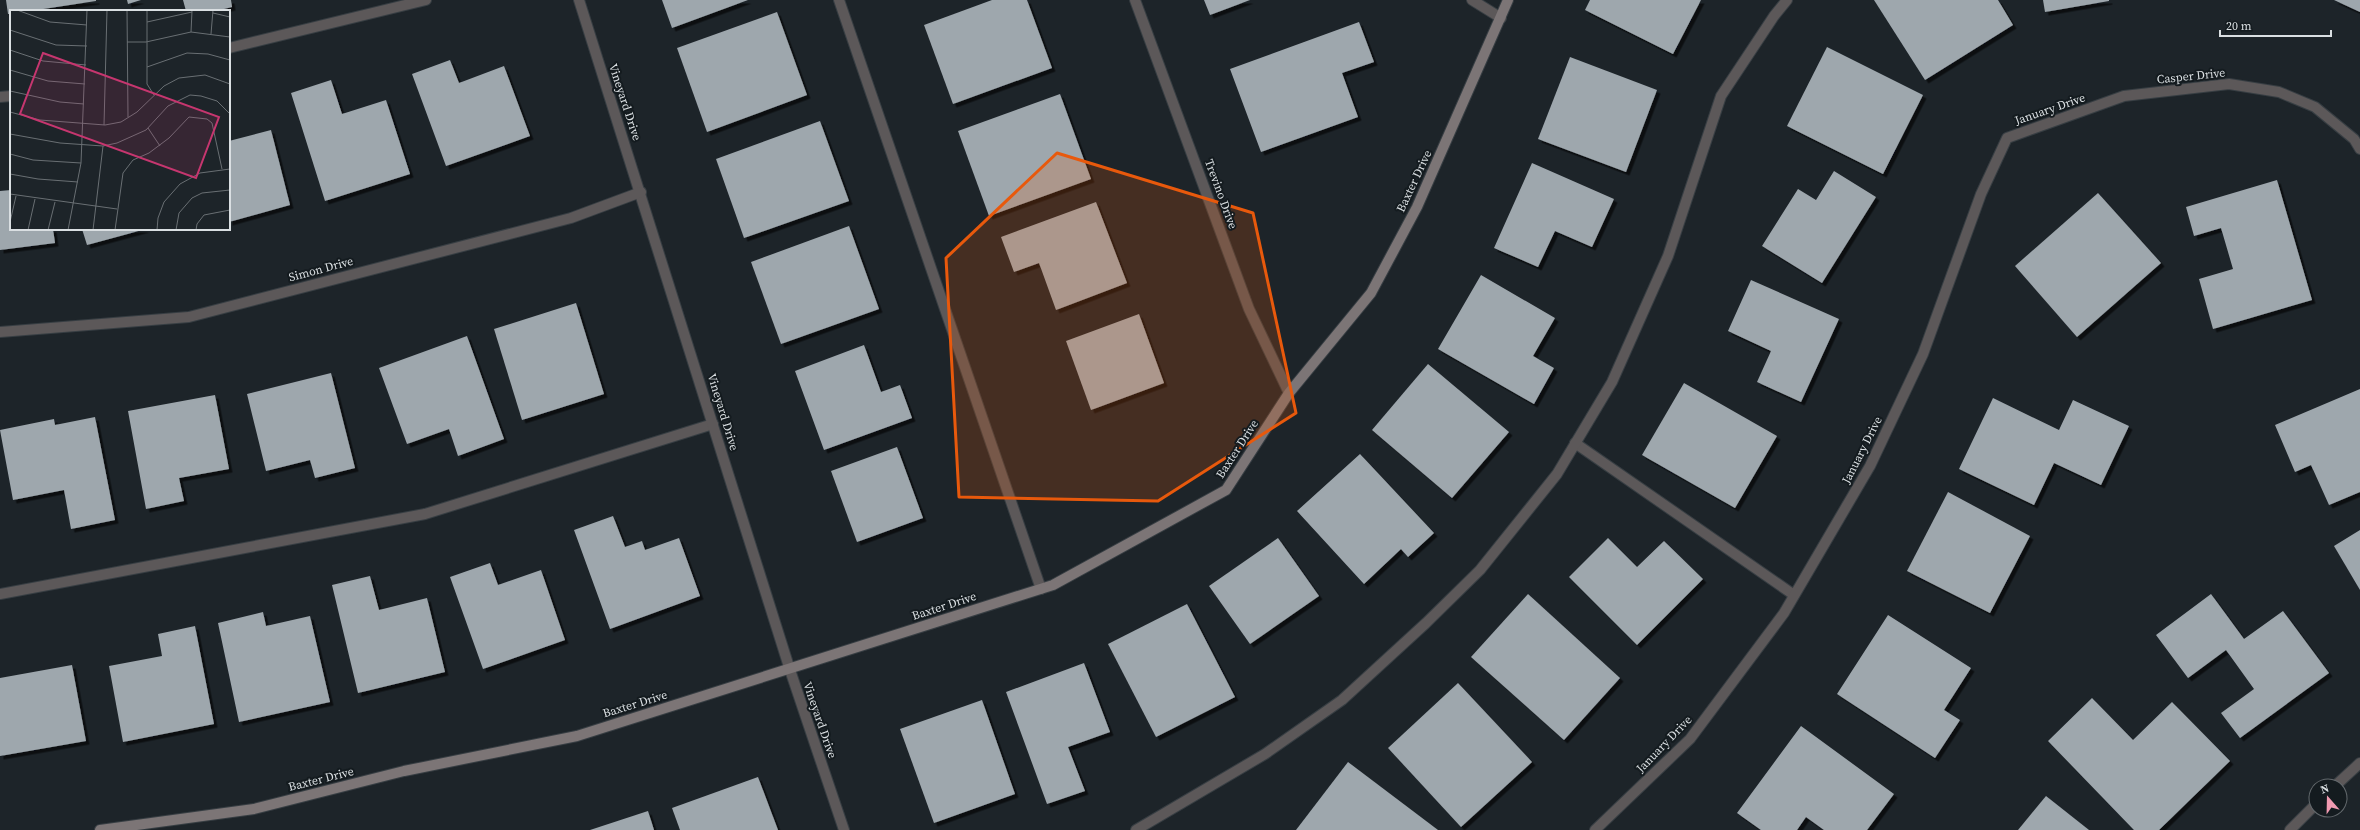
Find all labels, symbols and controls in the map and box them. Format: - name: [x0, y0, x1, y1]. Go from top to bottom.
- inset map: [10, 10, 230, 230]
- scale bar: [2220, 12, 2331, 38]
- text: 20 m: [2226, 18, 2252, 34]
- street label: Vineyard Drive: [605, 61, 645, 143]
- street label: Casper Drive: [2156, 64, 2226, 88]
- street label: January Drive: [2012, 89, 2087, 129]
- street label: Baxter Drive: [1393, 147, 1435, 215]
- street label: Trevino Drive: [1201, 157, 1241, 231]
- street label: Simon Drive: [287, 253, 355, 285]
- street label: Vineyard Drive: [704, 371, 742, 453]
- street label: January Drive: [1838, 414, 1886, 487]
- street label: Baxter Drive: [1212, 417, 1262, 481]
- street label: Baxter Drive: [910, 588, 978, 624]
- street label: Vineyard Drive: [799, 680, 841, 760]
- street label: Baxter Drive: [601, 687, 669, 721]
- street label: January Drive: [1632, 712, 1695, 777]
- street label: Baxter Drive: [287, 763, 355, 795]
- north arrow: [2308, 778, 2348, 818]
- text: N: [2318, 781, 2331, 797]

